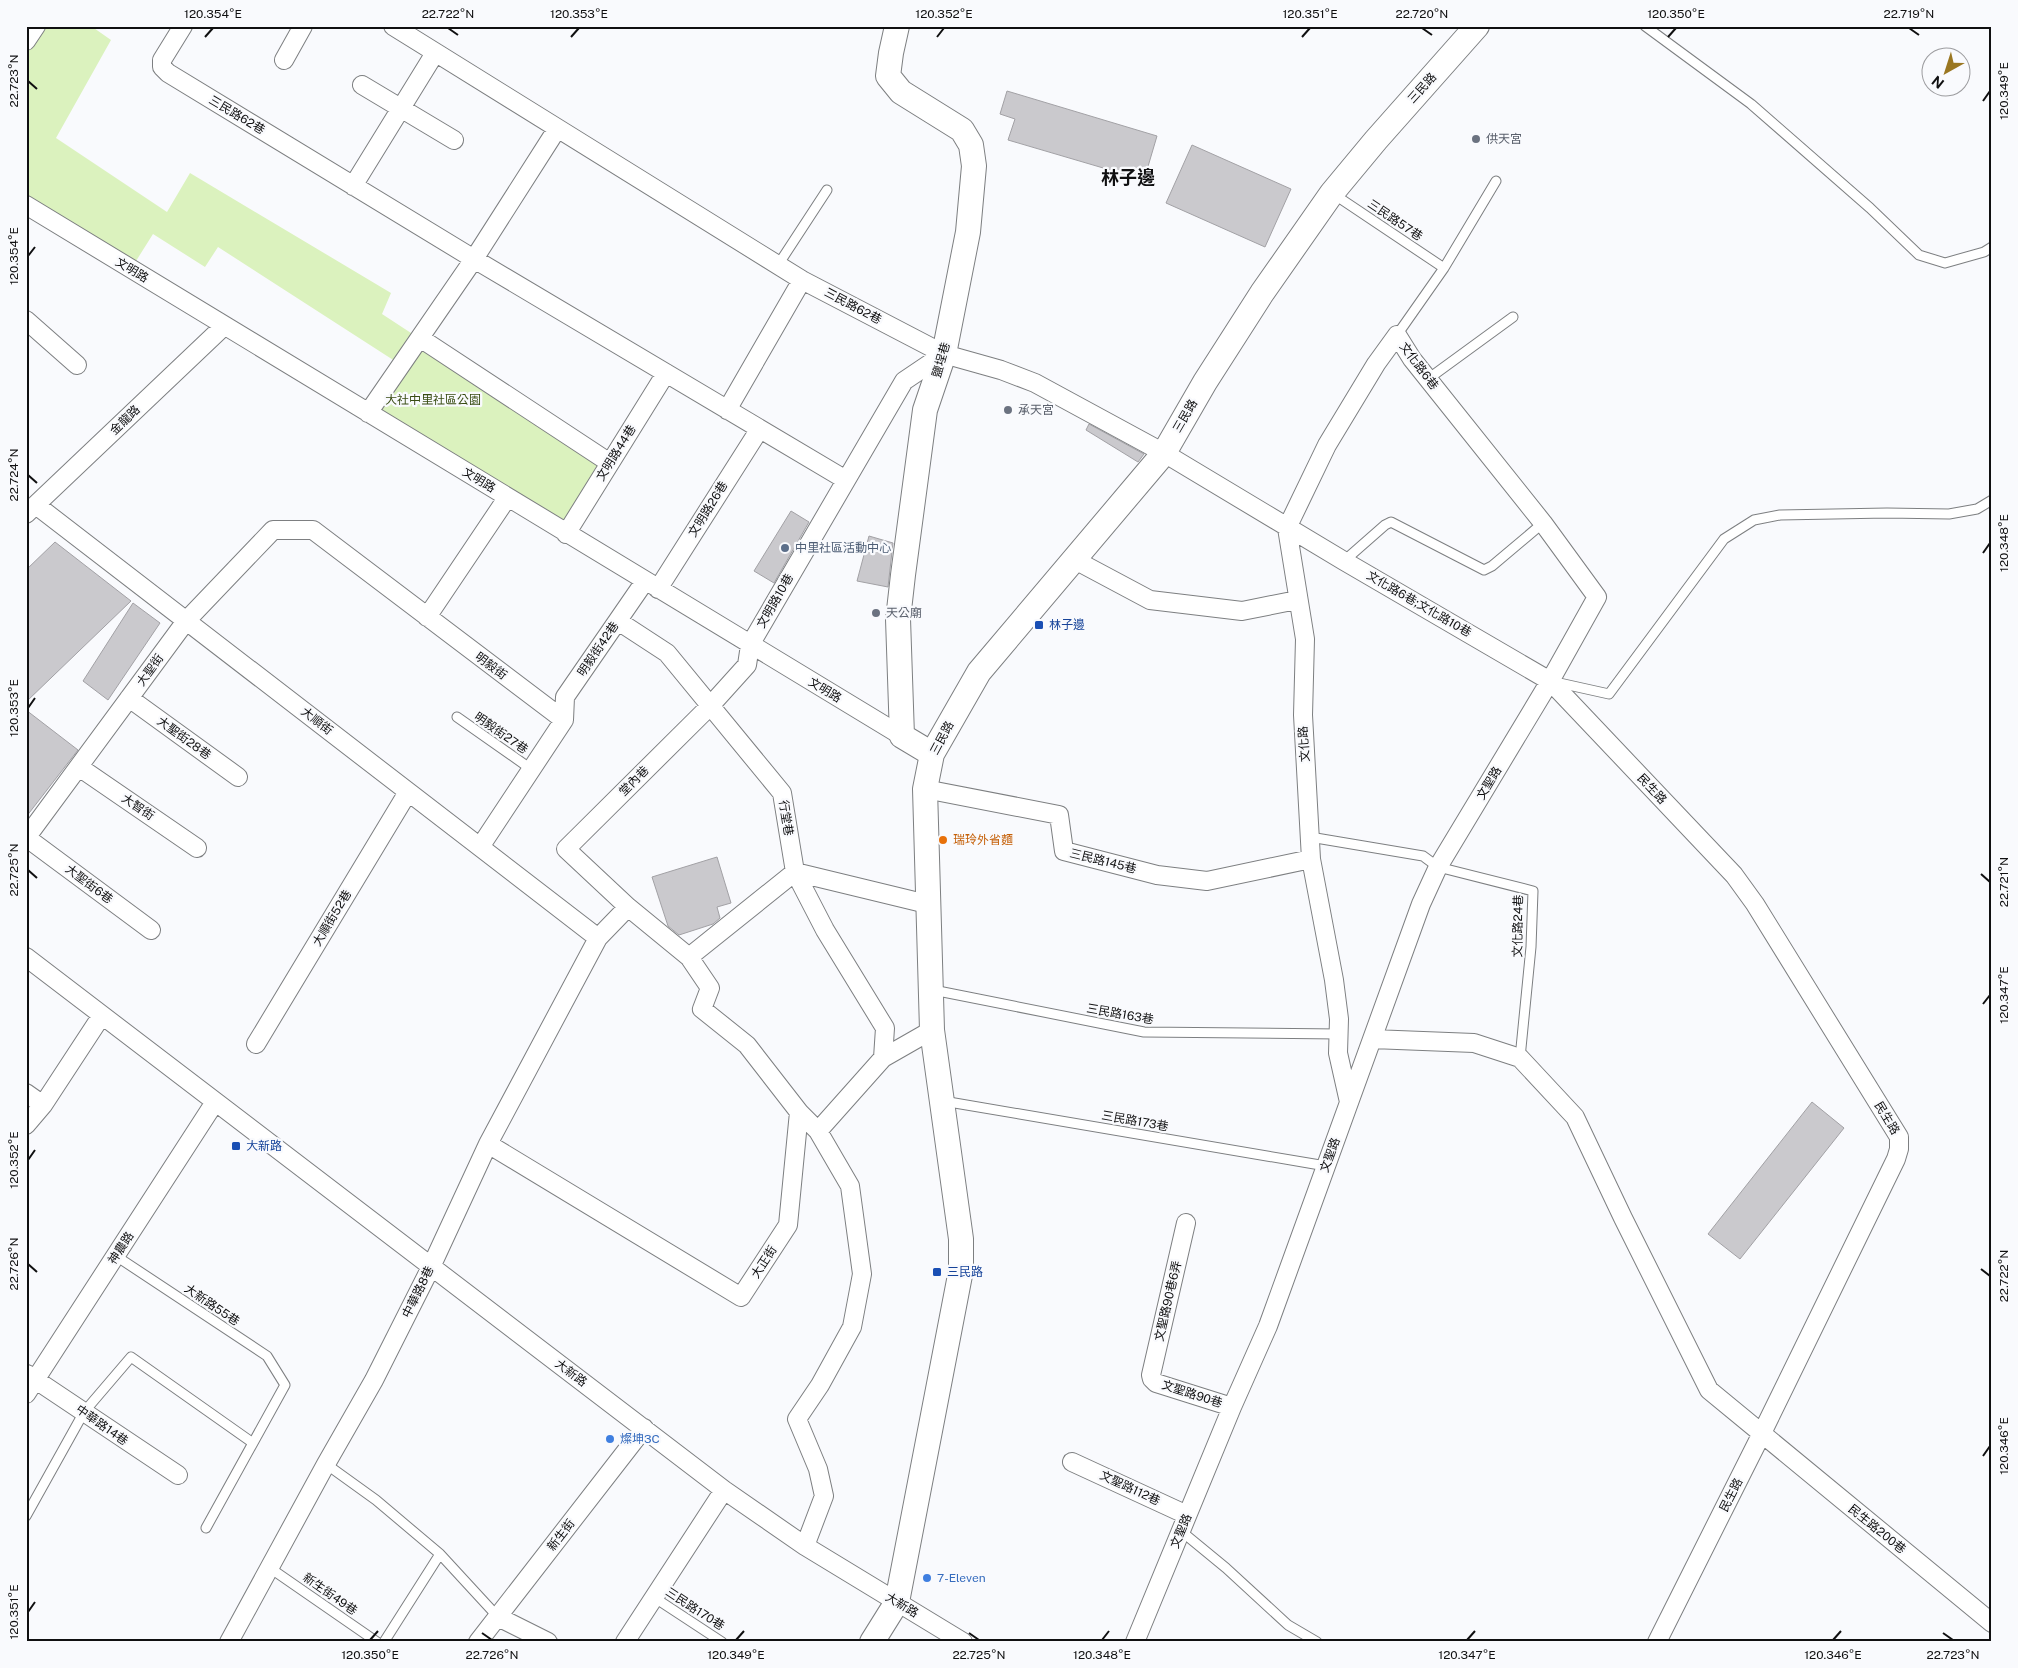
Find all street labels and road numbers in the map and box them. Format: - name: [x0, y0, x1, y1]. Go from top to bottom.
- street label: 三民路: [1405, 70, 1439, 106]
- street label: 三民路62巷: [207, 93, 267, 137]
- street label: 三民路57巷: [1365, 197, 1425, 243]
- street label: 文明路: [113, 255, 151, 285]
- street label: 三民路62巷: [822, 285, 884, 327]
- street label: 文化路6巷: [1397, 340, 1441, 392]
- street label: 鹽埕巷: [929, 341, 953, 379]
- street label: 三民路: [1170, 397, 1200, 435]
- street label: 金龍路: [107, 402, 143, 438]
- street label: 文明路44巷: [593, 423, 639, 483]
- street label: 文明路: [460, 465, 498, 495]
- street label: 文明路26巷: [685, 479, 731, 539]
- street label: 文化路6巷;文化路10巷: [1364, 568, 1474, 640]
- street label: 文明路10巷: [754, 571, 796, 631]
- street label: 明毅街42巷: [575, 619, 621, 679]
- street label: 明毅街: [472, 650, 510, 682]
- street label: 大聖街: [134, 651, 166, 689]
- street label: 文明路: [806, 675, 844, 705]
- street label: 大順街: [299, 704, 335, 738]
- street label: 明毅街27巷: [471, 709, 531, 757]
- street label: 大聖街28巷: [154, 714, 214, 762]
- street label: 三民路: [927, 719, 957, 757]
- street label: 文化路: [1296, 726, 1312, 762]
- street label: 堂內巷: [616, 763, 652, 799]
- street label: 文聖路: [1474, 764, 1504, 802]
- street label: 民生路: [1635, 771, 1669, 807]
- street label: 大智街: [119, 791, 157, 823]
- street label: 行堂巷: [776, 799, 796, 837]
- street label: 三民路145巷: [1068, 846, 1138, 876]
- street label: 大聖街6巷: [63, 862, 115, 906]
- street label: 大順街52巷: [310, 887, 354, 949]
- street label: 文化路24巷: [1510, 895, 1526, 957]
- street label: 三民路163巷: [1085, 1001, 1155, 1027]
- street label: 民生路: [1872, 1099, 1902, 1137]
- street label: 三民路173巷: [1101, 1108, 1169, 1134]
- street label: 文聖路: [1317, 1136, 1343, 1174]
- street label: 神農路: [105, 1229, 137, 1267]
- street label: 大正街: [748, 1243, 780, 1281]
- street label: 文聖路90巷6弄: [1152, 1259, 1184, 1343]
- street label: 中華路8巷: [399, 1264, 437, 1320]
- street label: 大新路55巷: [182, 1281, 242, 1329]
- street label: 大新路: [552, 1357, 590, 1389]
- street label: 文聖路90巷: [1160, 1378, 1224, 1410]
- street label: 中華路14巷: [73, 1402, 131, 1448]
- street label: 文聖路112巷: [1098, 1468, 1162, 1508]
- street label: 民生路: [1717, 1476, 1745, 1514]
- street label: 民生路200巷: [1845, 1502, 1909, 1556]
- street label: 文聖路: [1168, 1512, 1194, 1550]
- street label: 新生街: [544, 1517, 578, 1553]
- street label: 新生街49巷: [300, 1570, 360, 1618]
- street label: 三民路170巷: [663, 1585, 727, 1633]
- street label: 大新路: [883, 1590, 921, 1620]

